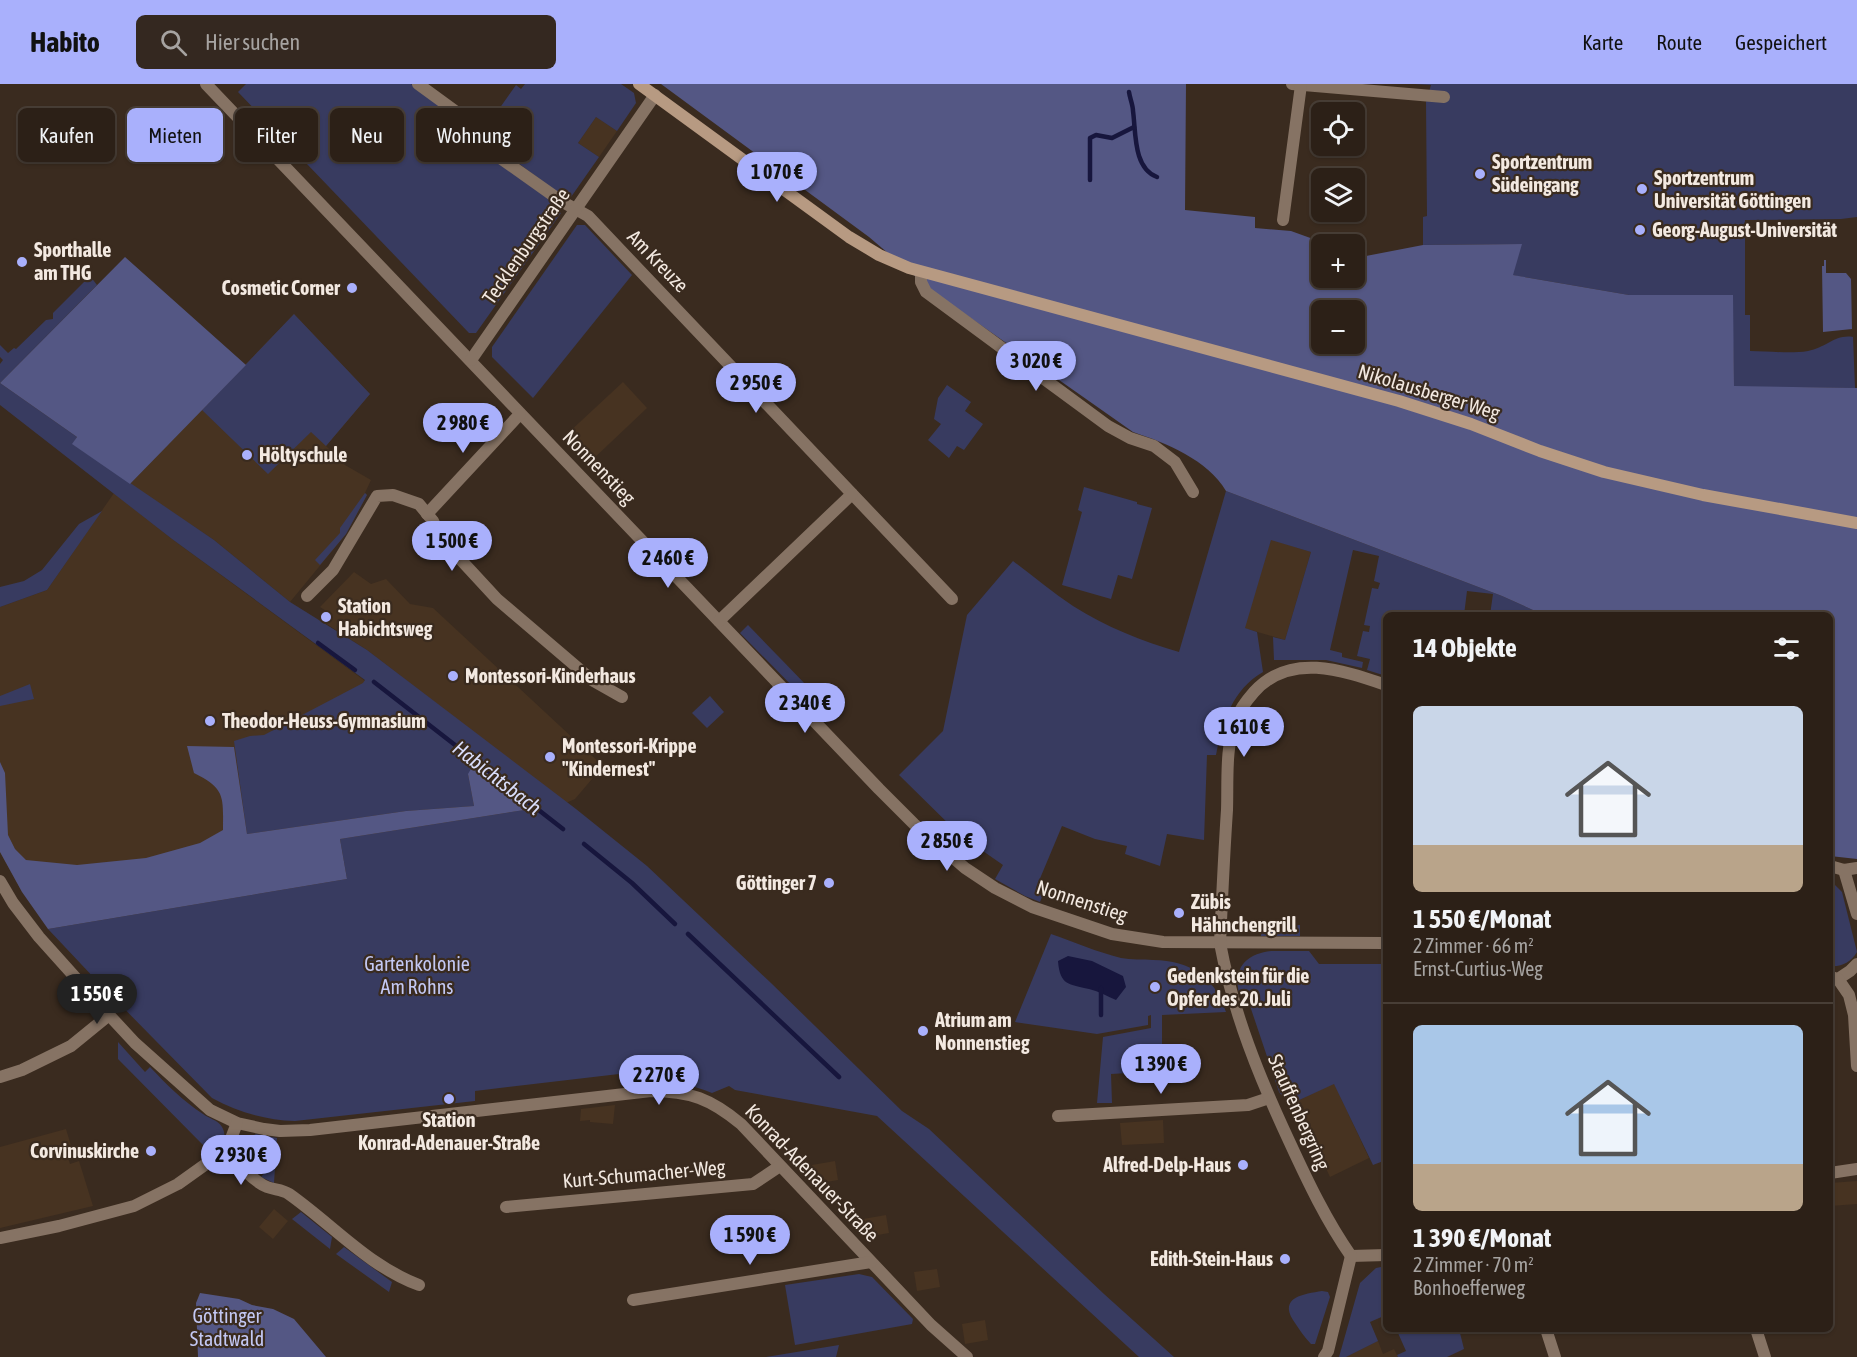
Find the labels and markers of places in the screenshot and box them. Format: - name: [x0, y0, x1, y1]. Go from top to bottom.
- place label: Sportzentrum Südeingang: [1492, 150, 1592, 196]
- pin: 1 070 €: [722, 152, 832, 203]
- place label: Sportzentrum Universität Göttingen: [1654, 166, 1811, 212]
- marker: Sportzentrum Südeingang: [1473, 167, 1487, 181]
- marker: Sportzentrum Universität Göttingen: [1635, 182, 1649, 196]
- place label: Georg-August-Universität: [1652, 218, 1837, 241]
- marker: Georg-August-Universität: [1633, 223, 1647, 237]
- place label: Sporthalle am THG: [34, 238, 111, 284]
- marker: Sporthalle am THG: [15, 255, 29, 269]
- place label: Cosmetic Corner: [222, 276, 341, 299]
- marker: Cosmetic Corner: [345, 281, 359, 295]
- pin: 3 020 €: [981, 341, 1091, 392]
- pin: 2 950 €: [701, 363, 811, 414]
- pin: 2 980 €: [408, 403, 518, 454]
- place label: Höltyschule: [259, 443, 347, 466]
- marker: Höltyschule: [240, 448, 254, 462]
- pin: 1 500 €: [397, 521, 507, 572]
- pin: 2 460 €: [613, 538, 723, 589]
- place label: Station Habichtsweg: [338, 594, 433, 640]
- marker: Station Habichtsweg: [319, 610, 333, 624]
- place label: Montessori-Kinderhaus: [465, 664, 635, 687]
- marker: Montessori-Kinderhaus: [446, 669, 460, 683]
- pin: 2 340 €: [750, 683, 860, 734]
- pin: 1 610 €: [1189, 707, 1299, 758]
- place label: Theodor-Heuss-Gymnasium: [222, 709, 426, 732]
- marker: Theodor-Heuss-Gymnasium: [203, 714, 217, 728]
- place label: Montessori-Krippe "Kindernest": [562, 734, 697, 780]
- marker: Montessori-Krippe "Kindernest": [543, 750, 557, 764]
- pin: 2 850 €: [892, 821, 1002, 872]
- place label: Göttinger 7: [736, 871, 817, 894]
- marker: Göttinger 7: [822, 876, 836, 890]
- place label: Zübis Hähnchengrill: [1191, 890, 1298, 936]
- marker: Zübis Hähnchengrill: [1172, 906, 1186, 920]
- place label: Gedenkstein für die Opfer des 20. Juli: [1167, 964, 1309, 1010]
- pin: 1 550 €: [42, 974, 152, 1025]
- marker: Gedenkstein für die Opfer des 20. Juli: [1148, 980, 1162, 994]
- place label: Atrium am Nonnenstieg: [934, 1008, 1030, 1054]
- marker: Atrium am Nonnenstieg: [916, 1024, 930, 1038]
- pin: 1 390 €: [1106, 1044, 1216, 1095]
- pin: 2 270 €: [604, 1055, 714, 1106]
- marker: Station Konrad-Adenauer-Straße: [442, 1092, 456, 1106]
- place label: Station Konrad-Adenauer-Straße: [358, 1108, 540, 1154]
- pin: 2 930 €: [186, 1135, 296, 1186]
- place label: Corvinuskirche: [30, 1139, 139, 1162]
- marker: Corvinuskirche: [144, 1144, 158, 1158]
- place label: Alfred-Delp-Haus: [1102, 1153, 1231, 1176]
- marker: Alfred-Delp-Haus: [1236, 1158, 1250, 1172]
- pin: 1 590 €: [695, 1215, 805, 1266]
- place label: Edith-Stein-Haus: [1150, 1247, 1273, 1270]
- marker: Edith-Stein-Haus: [1278, 1252, 1292, 1266]

